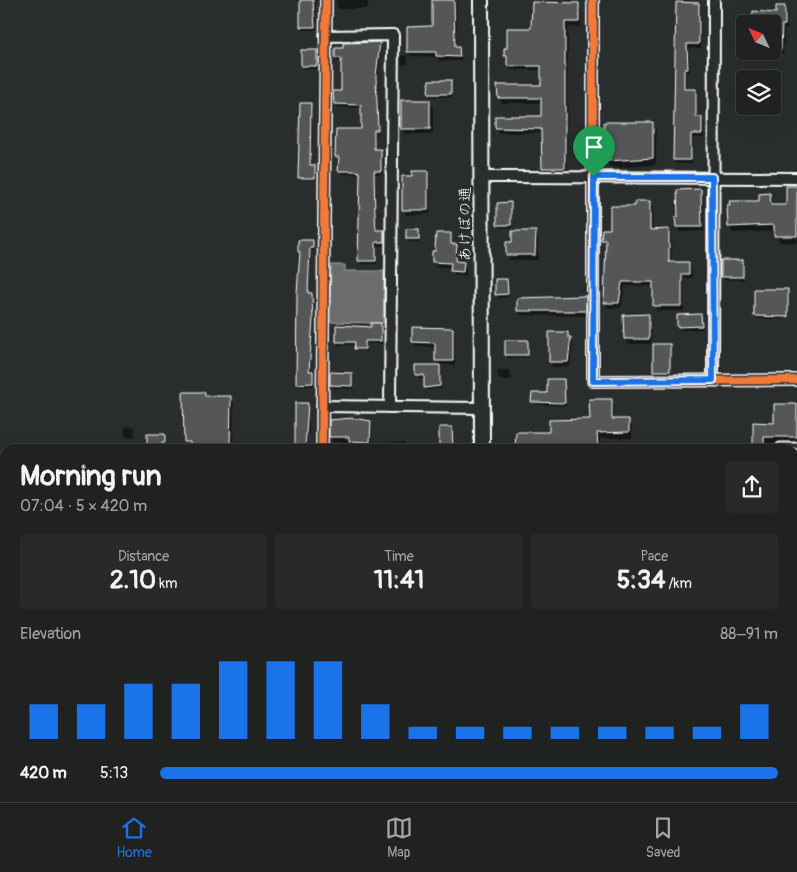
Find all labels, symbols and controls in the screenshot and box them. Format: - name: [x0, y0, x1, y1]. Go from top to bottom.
- north arrow: [736, 15, 781, 60]
- map controls: [736, 15, 781, 115]
- button: layers: [736, 70, 781, 115]
- pin: [573, 126, 615, 177]
- icon: arrive: [580, 133, 608, 161]
- street label: あけぼの通: [456, 186, 475, 262]
- text: Morning run: [20, 459, 162, 494]
- button: share: [726, 461, 778, 513]
- text: 07:04 · 5 × 420 m: [20, 496, 147, 516]
- text: Distance: [118, 548, 169, 565]
- text: Time: [384, 548, 414, 565]
- text: Pace: [640, 548, 668, 565]
- text: 2.10: [110, 565, 156, 596]
- text: 11:41: [374, 565, 424, 596]
- text: 5:34: [617, 565, 665, 596]
- text: km: [156, 575, 177, 592]
- text: /km: [665, 575, 692, 592]
- text: Elevation: [20, 624, 81, 644]
- text: 88–91 m: [720, 624, 778, 644]
- text: 420 m: [20, 763, 67, 783]
- text: 5:13: [100, 763, 128, 783]
- tab: Home: [116, 814, 152, 861]
- tab: Map: [385, 814, 413, 861]
- tab: Saved: [646, 814, 680, 861]

